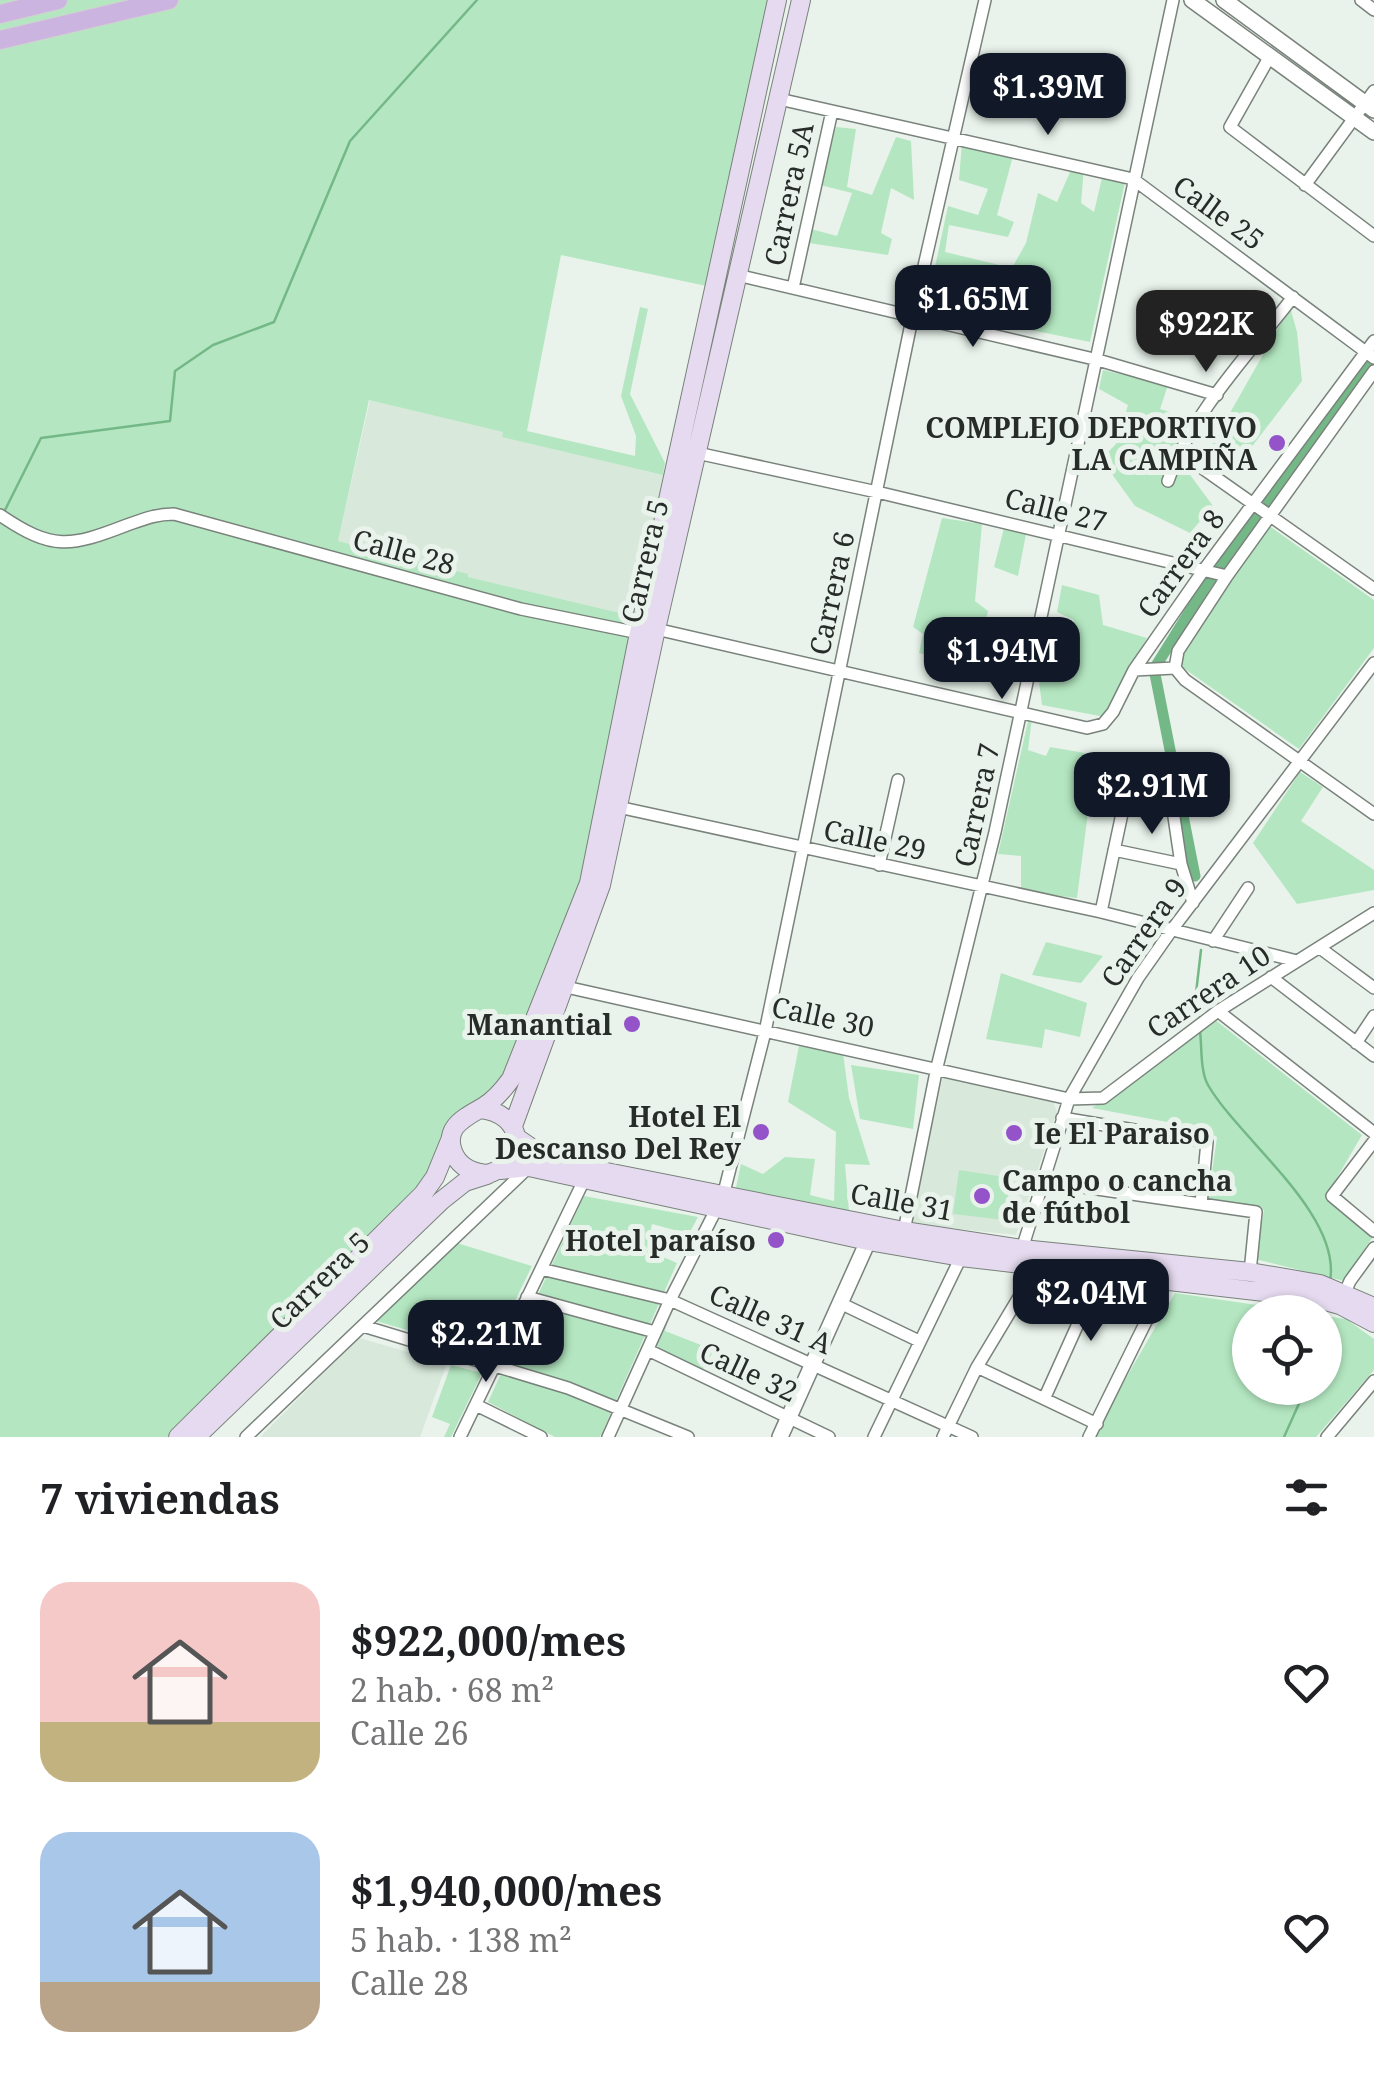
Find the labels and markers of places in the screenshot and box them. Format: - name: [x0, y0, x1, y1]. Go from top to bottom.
- pin: $1.39M: [967, 53, 1129, 138]
- pin: $1.65M: [892, 265, 1054, 350]
- pin: $922K: [1136, 290, 1276, 375]
- place label: COMPLEJO DEPORTIVO LA CAMPIÑA: [925, 408, 1258, 478]
- marker: COMPLEJO DEPORTIVO LA CAMPIÑA: [1266, 432, 1288, 454]
- pin: $1.94M: [921, 617, 1083, 702]
- pin: $2.91M: [1071, 752, 1233, 837]
- place label: Manantial: [467, 1005, 612, 1043]
- marker: Manantial: [621, 1013, 643, 1035]
- place label: Hotel El Descanso Del Rey: [495, 1097, 742, 1167]
- place label: Ie El Paraiso: [1034, 1114, 1210, 1152]
- marker: Hotel El Descanso Del Rey: [750, 1121, 772, 1143]
- marker: Ie El Paraiso: [1003, 1122, 1025, 1144]
- place label: Campo o cancha de fútbol: [1002, 1161, 1233, 1231]
- marker: Campo o cancha de fútbol: [971, 1185, 993, 1207]
- place label: Hotel paraíso: [565, 1221, 756, 1259]
- marker: Hotel paraíso: [765, 1229, 787, 1251]
- pin: $2.04M: [1010, 1259, 1172, 1344]
- pin: $2.21M: [405, 1300, 567, 1385]

